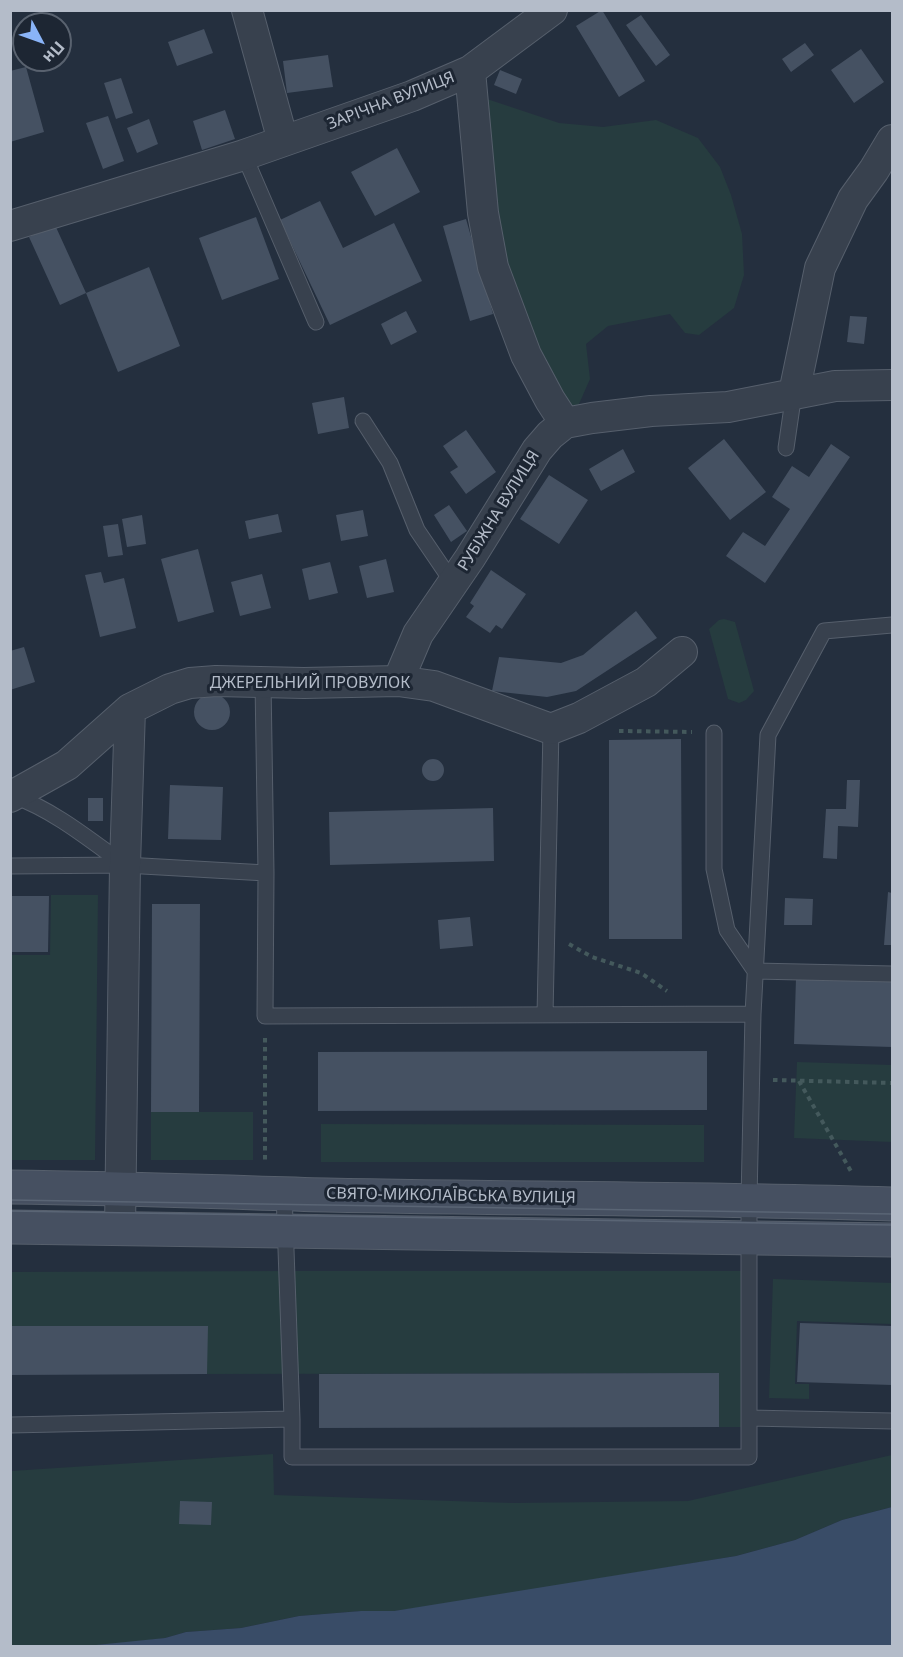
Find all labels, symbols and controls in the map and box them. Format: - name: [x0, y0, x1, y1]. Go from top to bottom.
- north arrow: [12, 12, 72, 72]
- text: Пн: [38, 37, 70, 68]
- street label: ЗАРІЧНА ВУЛИЦЯ: [325, 68, 457, 134]
- street label: РУБІЖНА ВУЛИЦЯ: [454, 447, 544, 575]
- street label: ДЖЕРЕЛЬНИЙ ПРОВУЛОК: [210, 673, 410, 693]
- street label: СВЯТО-МИКОЛАЇВСЬКА ВУЛИЦЯ: [326, 1184, 576, 1208]

